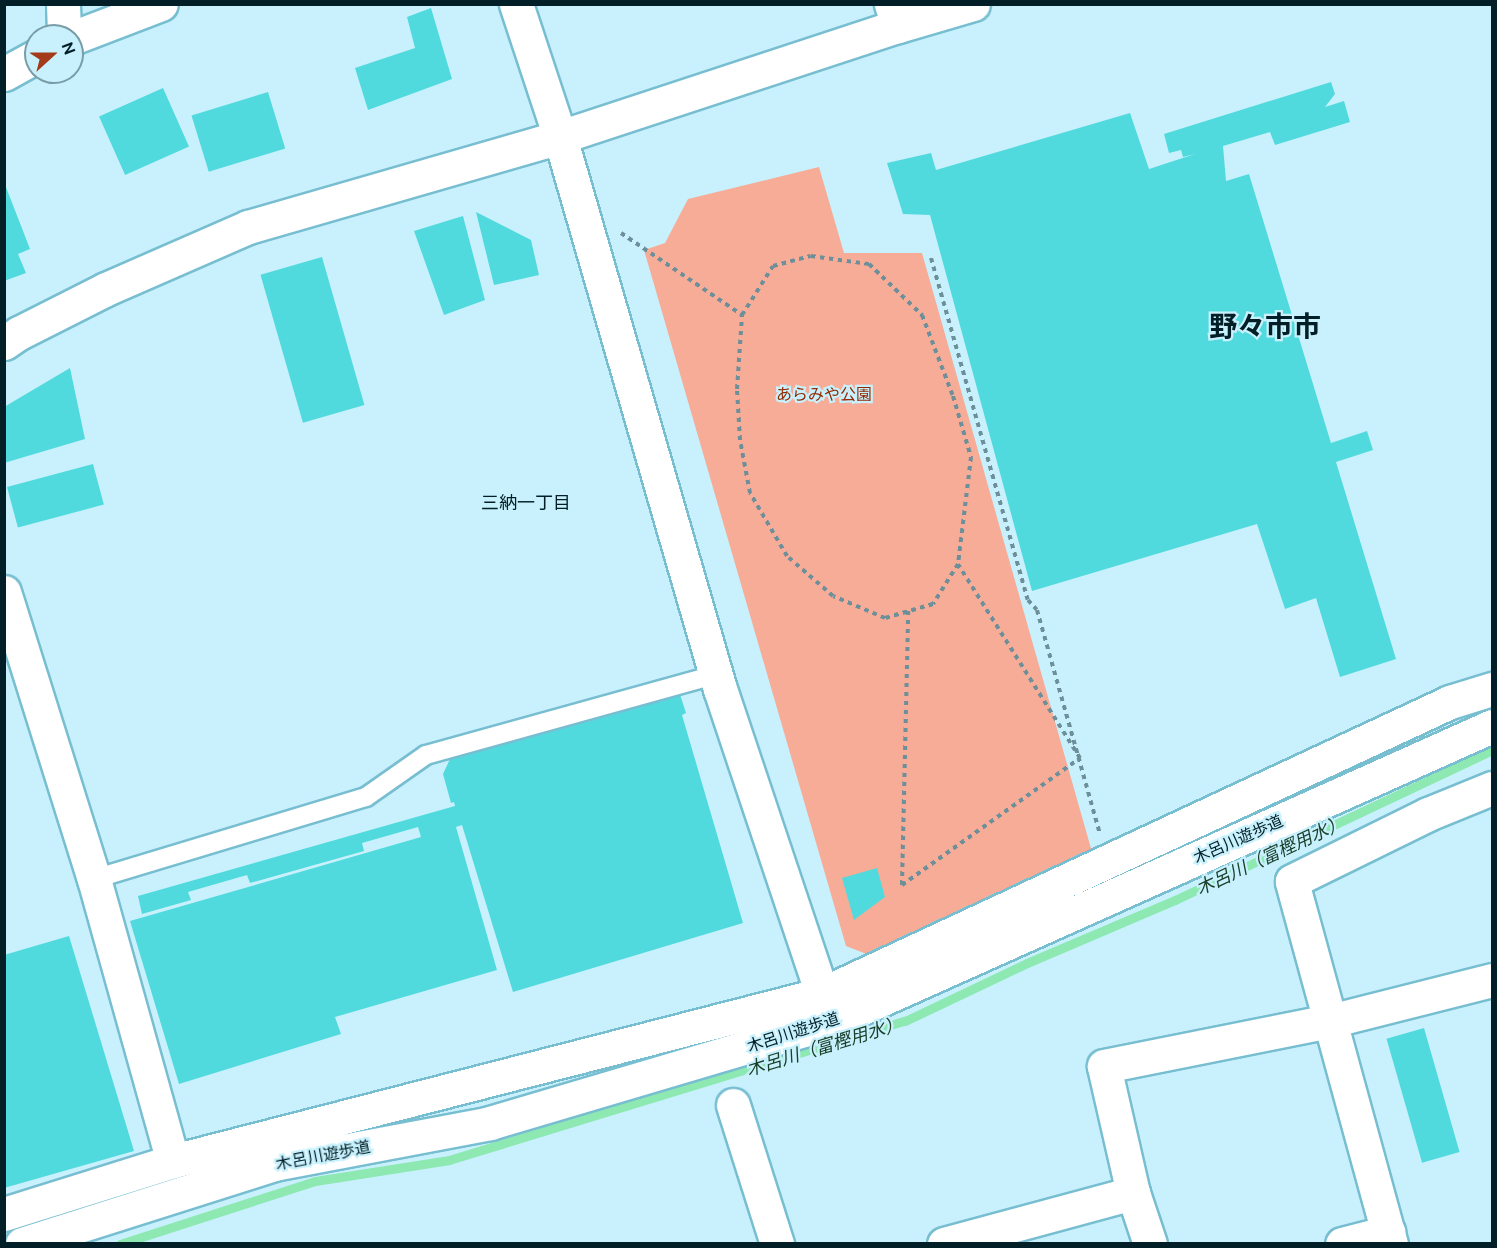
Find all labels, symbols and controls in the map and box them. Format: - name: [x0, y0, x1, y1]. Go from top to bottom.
- north arrow: [24, 24, 84, 84]
- text: N: [58, 39, 79, 57]
- district label: 野々市市: [1209, 309, 1321, 343]
- park label: あらみや公園: [776, 384, 872, 404]
- district label: 三納一丁目: [481, 491, 571, 513]
- street label: 木呂川遊歩道: [1190, 811, 1286, 867]
- water label: 木呂川（富樫用水）: [1192, 811, 1348, 899]
- street label: 木呂川遊歩道: [744, 1008, 842, 1056]
- water label: 木呂川（富樫用水）: [743, 1012, 905, 1080]
- street label: 木呂川遊歩道: [274, 1136, 372, 1174]

